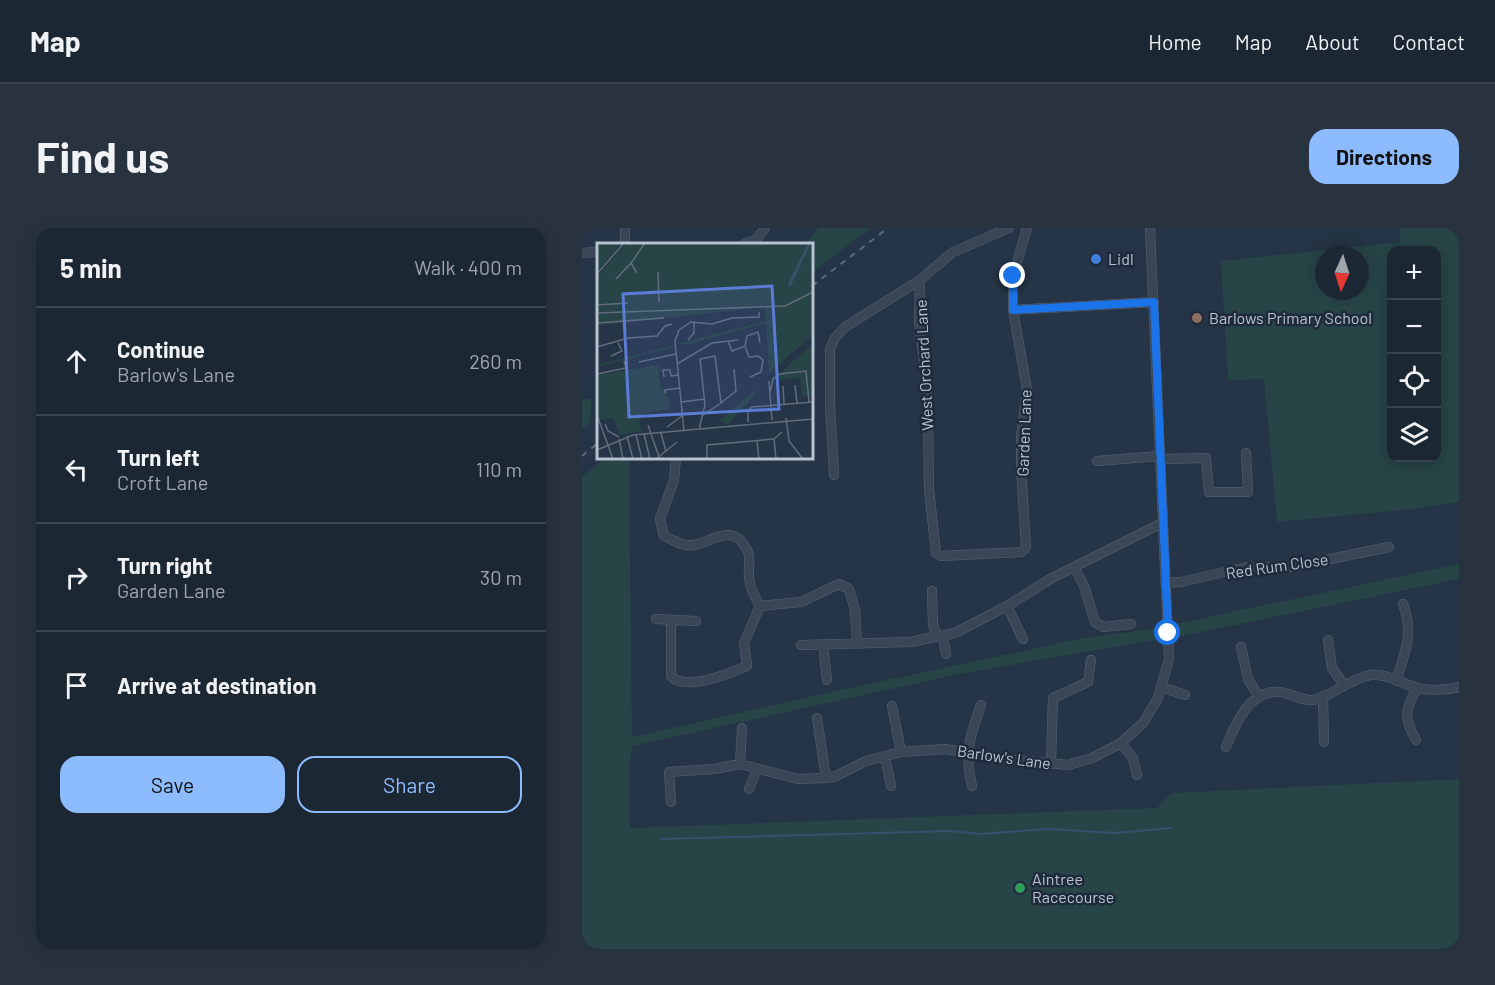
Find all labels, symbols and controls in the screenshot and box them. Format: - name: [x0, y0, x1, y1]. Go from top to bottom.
- text: Map: [30, 24, 81, 58]
- text: Home: [1148, 29, 1202, 54]
- text: Map: [1235, 29, 1272, 54]
- text: About: [1305, 29, 1360, 54]
- text: Contact: [1393, 29, 1465, 54]
- button: Directions: [1309, 129, 1459, 184]
- text: Find us: [36, 131, 169, 181]
- inset map: [597, 243, 813, 459]
- north arrow: [1315, 246, 1369, 300]
- map controls: [1387, 246, 1441, 462]
- button: +: [1387, 246, 1441, 300]
- place label: Lidl: [1108, 249, 1134, 268]
- text: 5 min: [60, 252, 122, 283]
- marker: Lidl: [1089, 252, 1103, 266]
- text: Walk · 400 m: [414, 255, 522, 279]
- route end: [999, 262, 1025, 288]
- street label: West Orchard Lane: [911, 299, 936, 431]
- button: −: [1387, 300, 1441, 354]
- place label: Barlows Primary School: [1209, 308, 1372, 327]
- marker: Barlows Primary School: [1190, 311, 1204, 325]
- text: Continue: [117, 336, 205, 362]
- icon: ahead: [60, 345, 93, 378]
- text: 260 m: [469, 349, 522, 373]
- button: locate: [1387, 354, 1441, 408]
- text: Barlow's Lane: [117, 362, 235, 386]
- street label: Garden Lane: [1012, 389, 1035, 477]
- button: layers: [1387, 408, 1441, 462]
- text: Turn left: [117, 444, 200, 470]
- icon: left: [60, 453, 93, 486]
- text: 110 m: [476, 457, 522, 481]
- text: Croft Lane: [117, 470, 208, 494]
- street label: Red Rum Close: [1224, 549, 1329, 582]
- text: Turn right: [117, 552, 212, 578]
- icon: right: [60, 561, 93, 594]
- text: 30 m: [480, 565, 522, 589]
- text: Garden Lane: [117, 578, 226, 602]
- route start: [1154, 619, 1180, 645]
- icon: arrive: [60, 669, 93, 702]
- text: Arrive at destination: [117, 672, 316, 698]
- street label: Barlow's Lane: [956, 741, 1052, 772]
- button: Save: [60, 756, 285, 813]
- button: Share: [297, 756, 522, 813]
- place label: Aintree Racecourse: [1032, 869, 1114, 906]
- marker: Aintree Racecourse: [1013, 881, 1027, 895]

